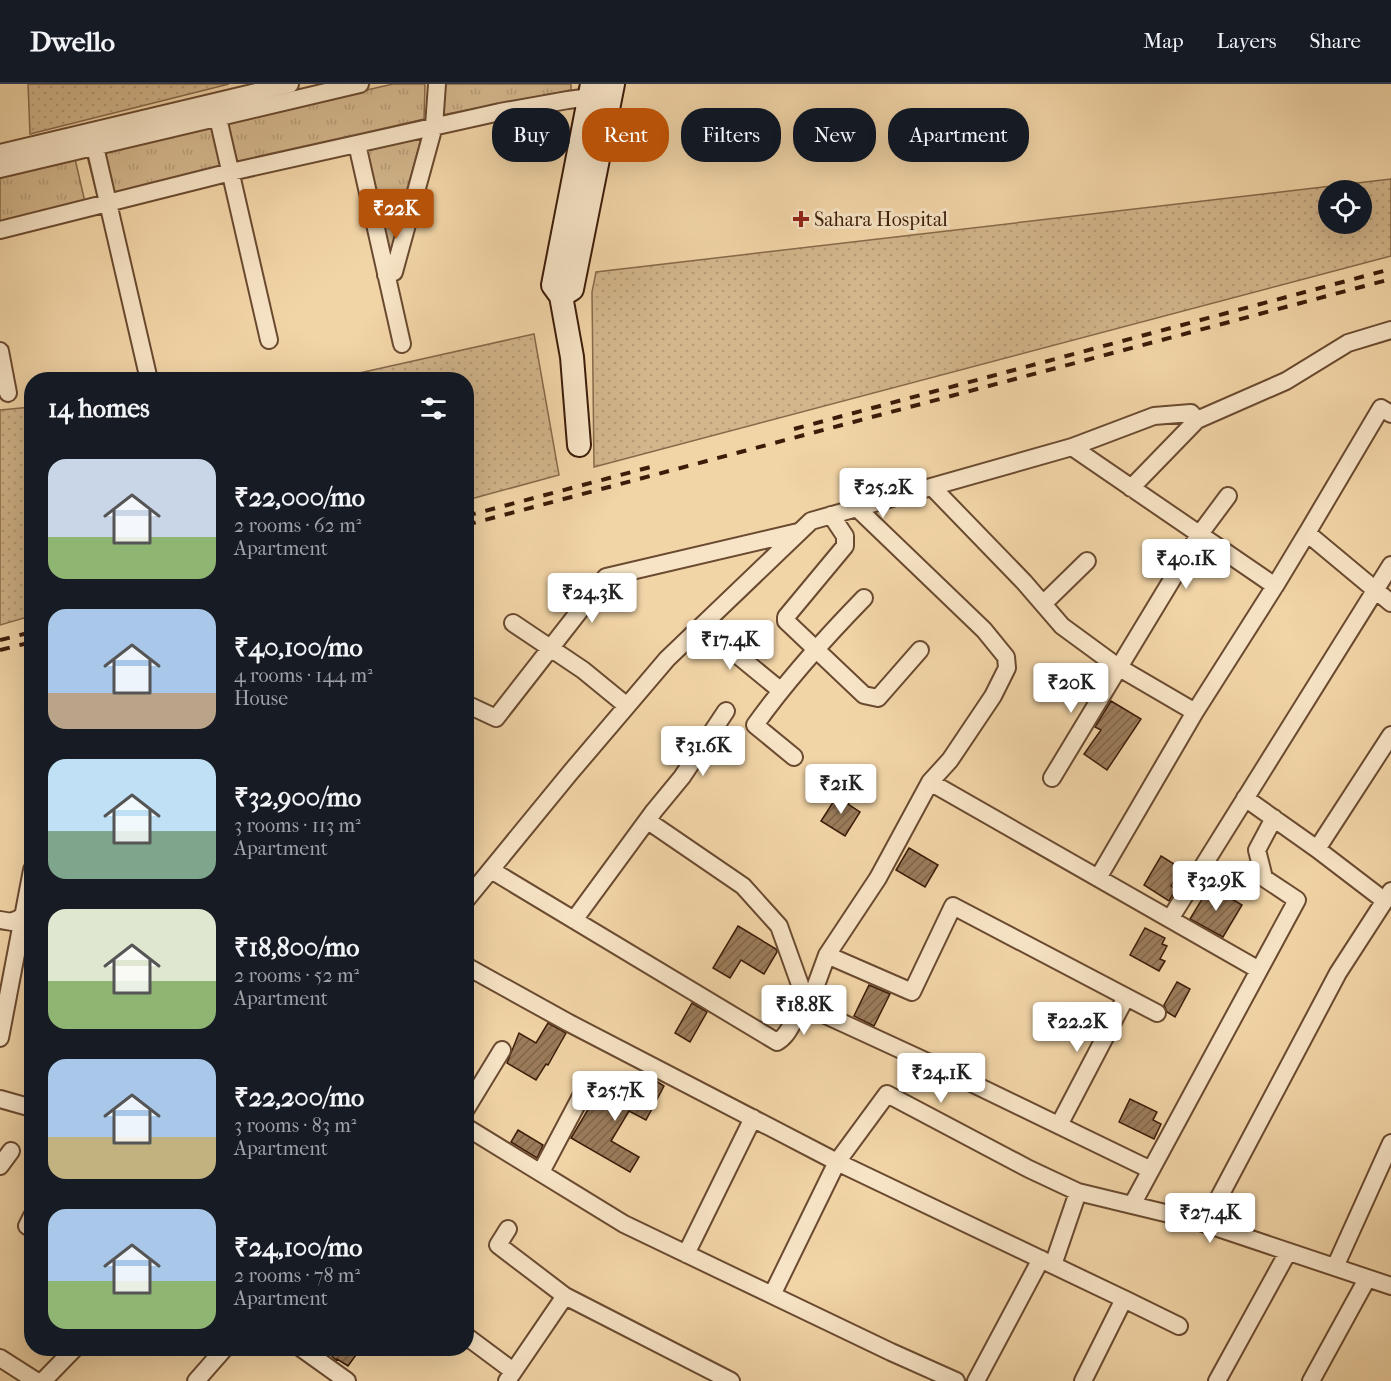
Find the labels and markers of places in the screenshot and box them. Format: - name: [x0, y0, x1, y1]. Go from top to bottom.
- pin: ₹22K: [360, 189, 432, 240]
- place label: Sahara Hospital: [814, 208, 948, 231]
- marker: Sahara Hospital: [792, 210, 810, 228]
- pin: ₹25.2K: [834, 468, 932, 519]
- pin: ₹40.1K: [1137, 539, 1235, 590]
- pin: ₹24.3K: [543, 573, 641, 624]
- pin: ₹17.4K: [681, 620, 779, 671]
- pin: ₹20K: [1035, 663, 1107, 714]
- pin: ₹31.6K: [654, 726, 752, 777]
- pin: ₹21K: [805, 764, 877, 815]
- pin: ₹32.9K: [1167, 861, 1265, 912]
- pin: ₹18.8K: [755, 985, 853, 1036]
- pin: ₹22.2K: [1028, 1002, 1126, 1053]
- pin: ₹24.1K: [892, 1053, 990, 1104]
- pin: ₹25.7K: [566, 1071, 664, 1122]
- pin: ₹27.4K: [1161, 1193, 1259, 1244]

